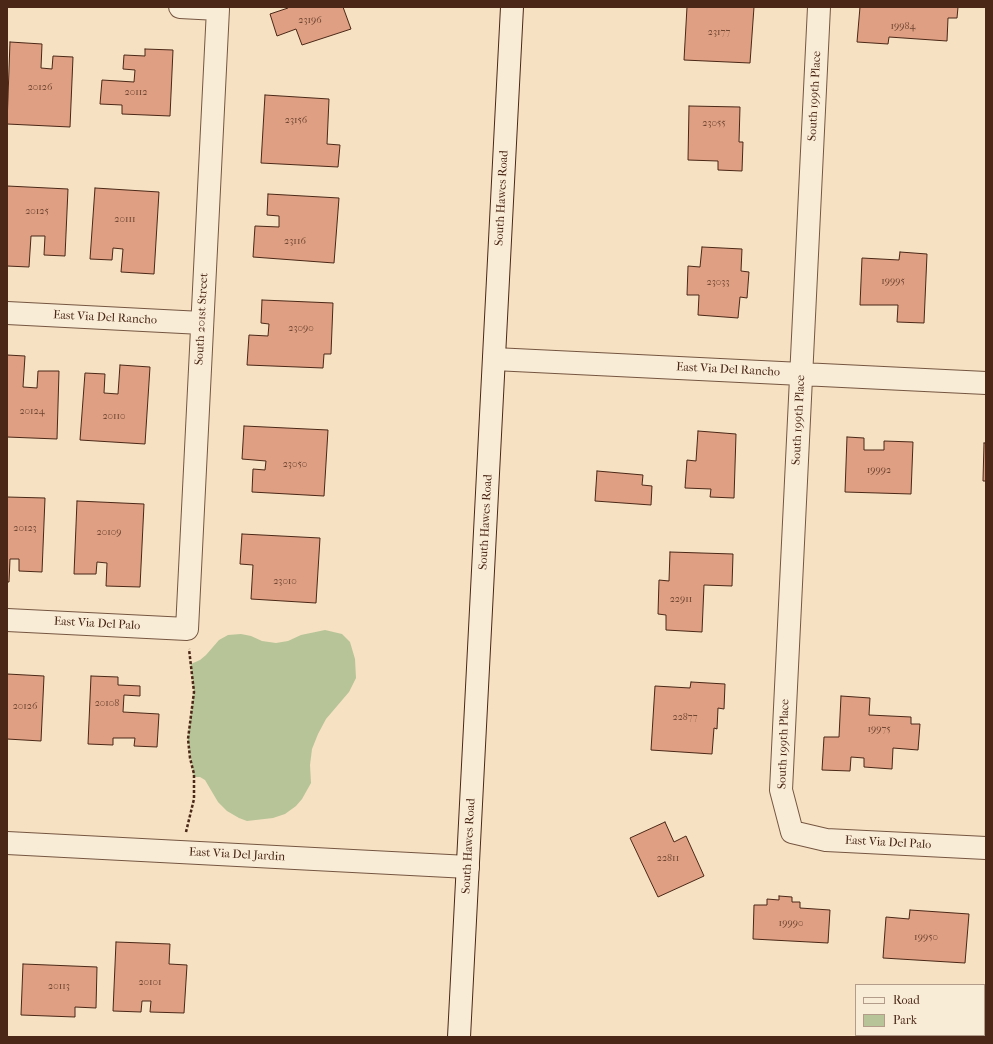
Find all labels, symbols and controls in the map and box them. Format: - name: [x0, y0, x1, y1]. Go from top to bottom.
- house number: 23196: [298, 15, 322, 27]
- house number: 19984: [891, 21, 915, 33]
- house number: 23177: [708, 27, 730, 39]
- street label: South 199th Place: [805, 51, 825, 141]
- house number: 20126: [28, 82, 52, 94]
- house number: 20112: [125, 87, 147, 99]
- house number: 23156: [285, 115, 307, 127]
- house number: 23055: [702, 118, 726, 130]
- street label: South Hawes Road: [492, 150, 512, 246]
- house number: 20125: [25, 206, 49, 218]
- house number: 20111: [114, 214, 136, 226]
- house number: 23116: [284, 236, 306, 248]
- street label: South 201st Street: [192, 272, 212, 366]
- house number: 19995: [881, 276, 905, 288]
- house number: 23033: [707, 277, 729, 289]
- street label: East Via Del Rancho: [53, 308, 157, 328]
- house number: 23090: [288, 323, 314, 335]
- street label: East Via Del Rancho: [676, 360, 780, 380]
- street label: South 199th Place: [789, 375, 809, 465]
- house number: 20124: [19, 406, 45, 418]
- house number: 20110: [102, 411, 126, 423]
- house number: 23050: [283, 459, 307, 471]
- house number: 19992: [867, 465, 891, 477]
- street label: South Hawes Road: [476, 474, 496, 570]
- house number: 20123: [13, 523, 37, 535]
- house number: 20109: [97, 527, 121, 539]
- house number: 23010: [273, 576, 297, 588]
- house number: 22911: [670, 594, 692, 606]
- street label: East Via Del Palo: [53, 615, 141, 633]
- house number: 20108: [95, 698, 119, 710]
- street label: South 199th Place: [775, 699, 793, 789]
- house number: 20126: [13, 701, 37, 713]
- house number: 22877: [673, 712, 697, 724]
- house number: 19975: [867, 724, 891, 736]
- street label: South Hawes Road: [459, 798, 479, 894]
- street label: East Via Del Palo: [844, 834, 932, 852]
- street label: East Via Del Jardin: [189, 845, 285, 865]
- house number: 22811: [657, 853, 679, 865]
- house number: 19990: [779, 918, 803, 930]
- house number: 19950: [914, 932, 938, 944]
- house number: 20101: [138, 977, 162, 989]
- house number: 20113: [48, 981, 70, 993]
- legend: [855, 984, 985, 1036]
- text: Road: [893, 993, 920, 1007]
- text: Park: [893, 1013, 917, 1027]

